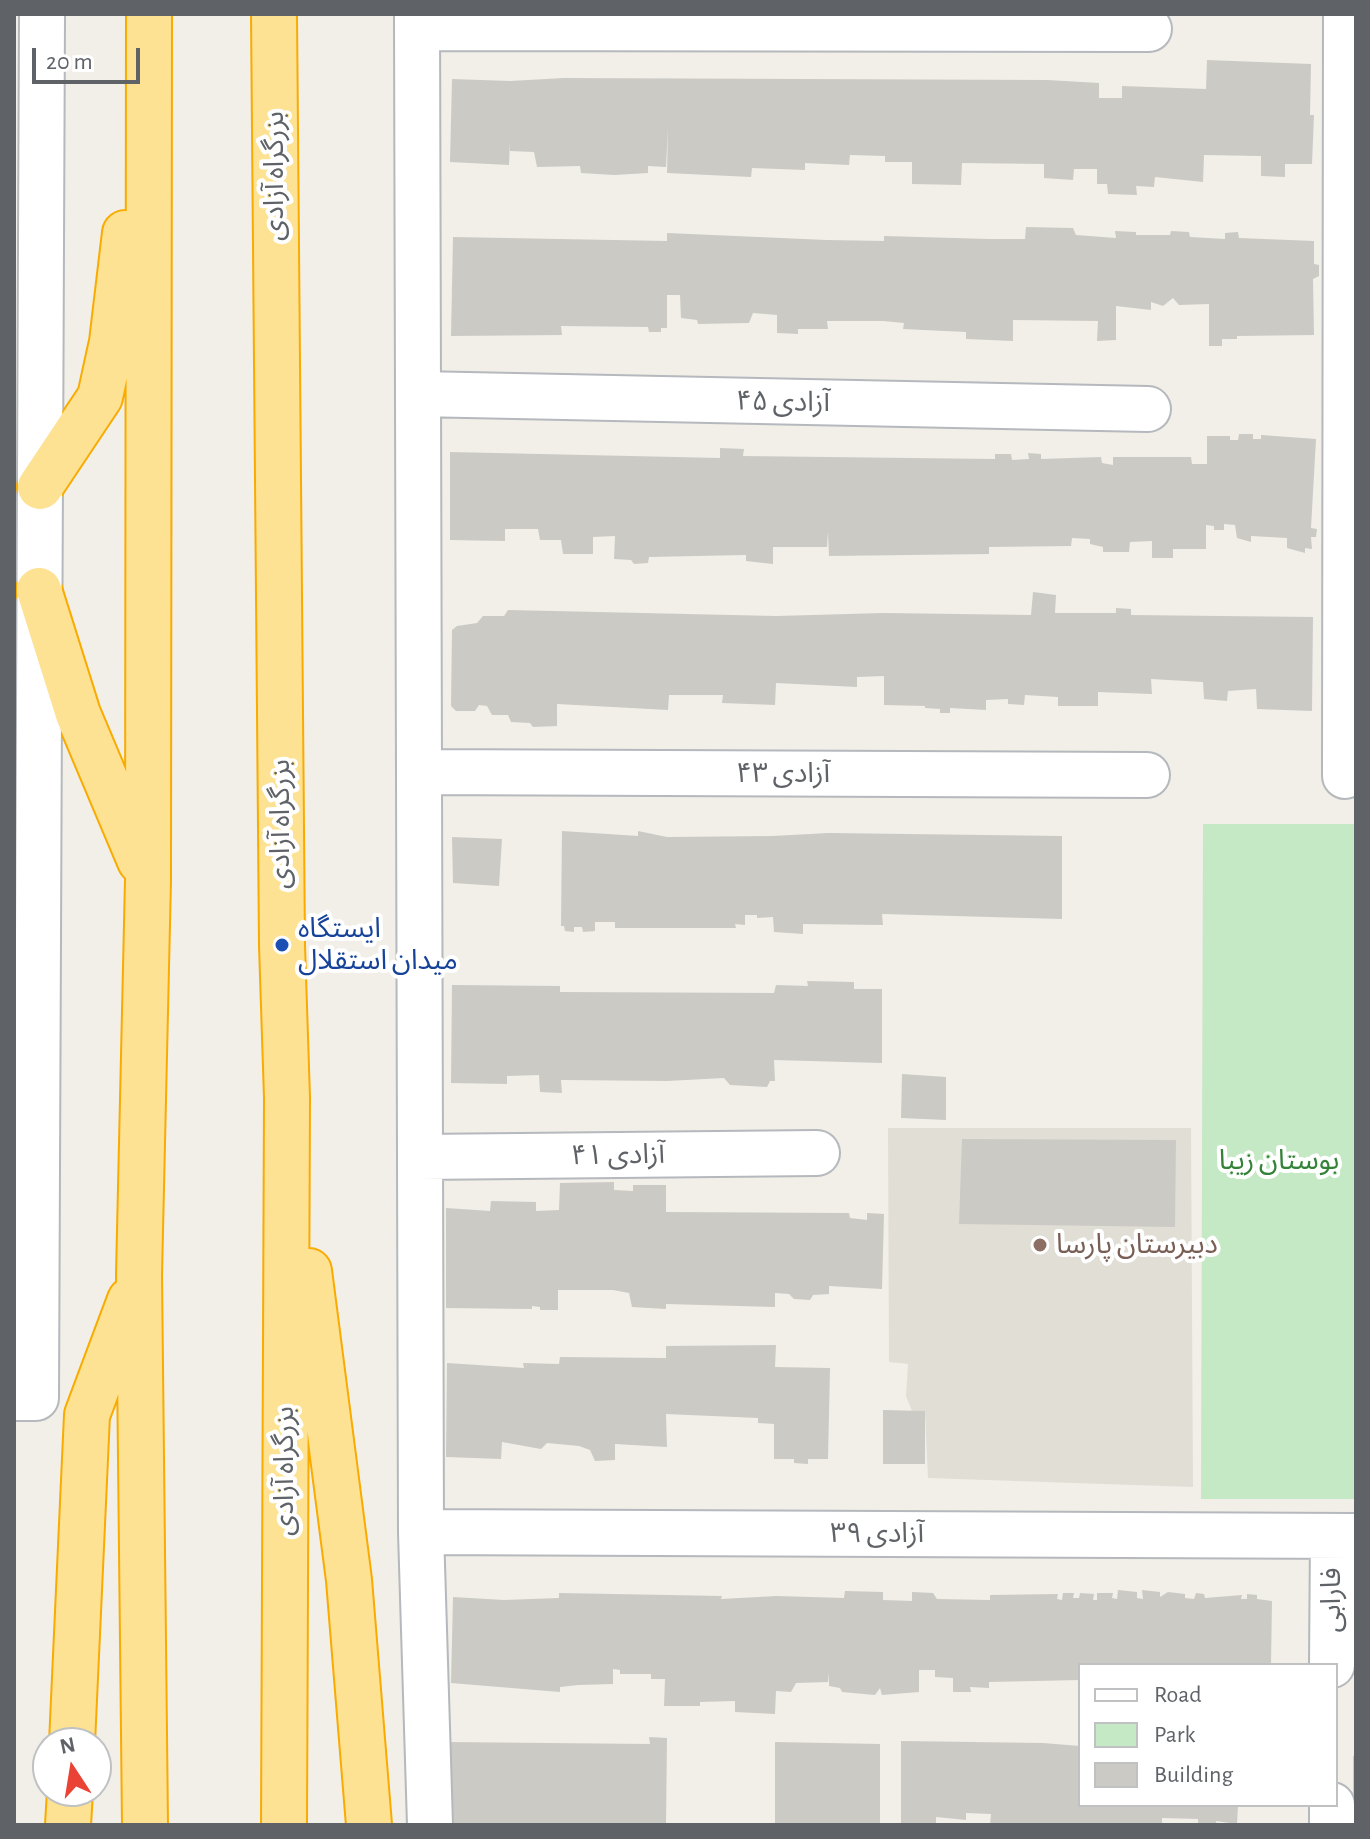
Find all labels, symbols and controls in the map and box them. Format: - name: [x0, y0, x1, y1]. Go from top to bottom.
- scale bar: [36, 32, 144, 82]
- text: 20 m: [46, 50, 93, 74]
- street label: بزرگراه آزادی: [258, 111, 292, 241]
- street label: ۴۵ آزادی: [736, 384, 830, 420]
- street label: ۴۳ آزادی: [736, 757, 830, 791]
- street label: بزرگراه آزادی: [264, 759, 298, 889]
- place label: ایستگاه میدان استقلال: [298, 912, 458, 978]
- marker: ایستگاه میدان استقلال: [273, 936, 291, 954]
- street label: ۴۱ آزادی: [571, 1137, 665, 1173]
- park label: بوستان زیبا: [1219, 1144, 1339, 1178]
- place label: دبیرستان پارسا: [1056, 1228, 1218, 1262]
- marker: دبیرستان پارسا: [1031, 1236, 1049, 1254]
- street label: بزرگراه آزادی: [268, 1406, 302, 1536]
- street label: ۳۹ آزادی: [830, 1517, 924, 1551]
- street label: فارابی: [1315, 1567, 1349, 1633]
- legend: [1078, 1663, 1338, 1807]
- text: Road: [1154, 1683, 1202, 1707]
- text: Park: [1154, 1723, 1195, 1747]
- north arrow: [32, 1727, 112, 1807]
- text: N: [58, 1733, 77, 1758]
- text: Building: [1154, 1763, 1233, 1787]

